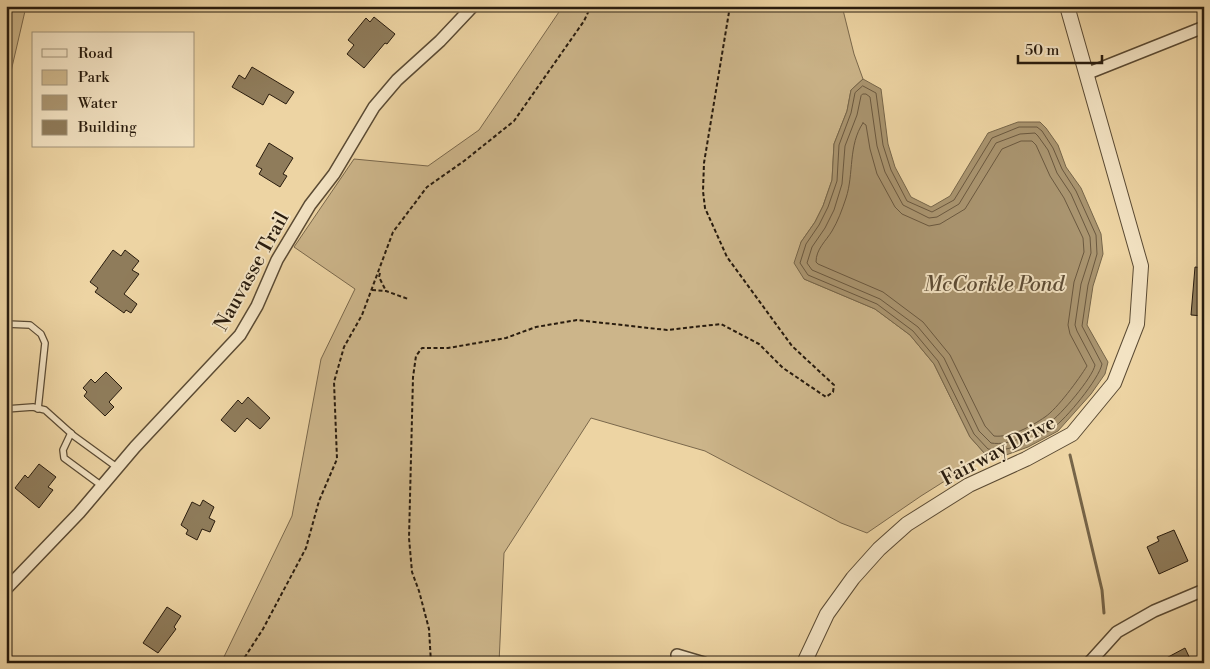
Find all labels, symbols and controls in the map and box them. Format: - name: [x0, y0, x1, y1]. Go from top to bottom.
- legend: [32, 32, 195, 148]
- scale bar: [1018, 32, 1101, 64]
- text: 50 m: [1025, 41, 1059, 60]
- text: Road: [78, 44, 113, 63]
- text: Park: [78, 68, 110, 87]
- text: Water: [77, 94, 118, 113]
- text: Building: [77, 118, 137, 137]
- street label: Nauvasse Trail: [209, 208, 295, 336]
- water label: McCorkle Pond: [924, 272, 1066, 298]
- street label: Fairway Drive: [937, 411, 1060, 492]

